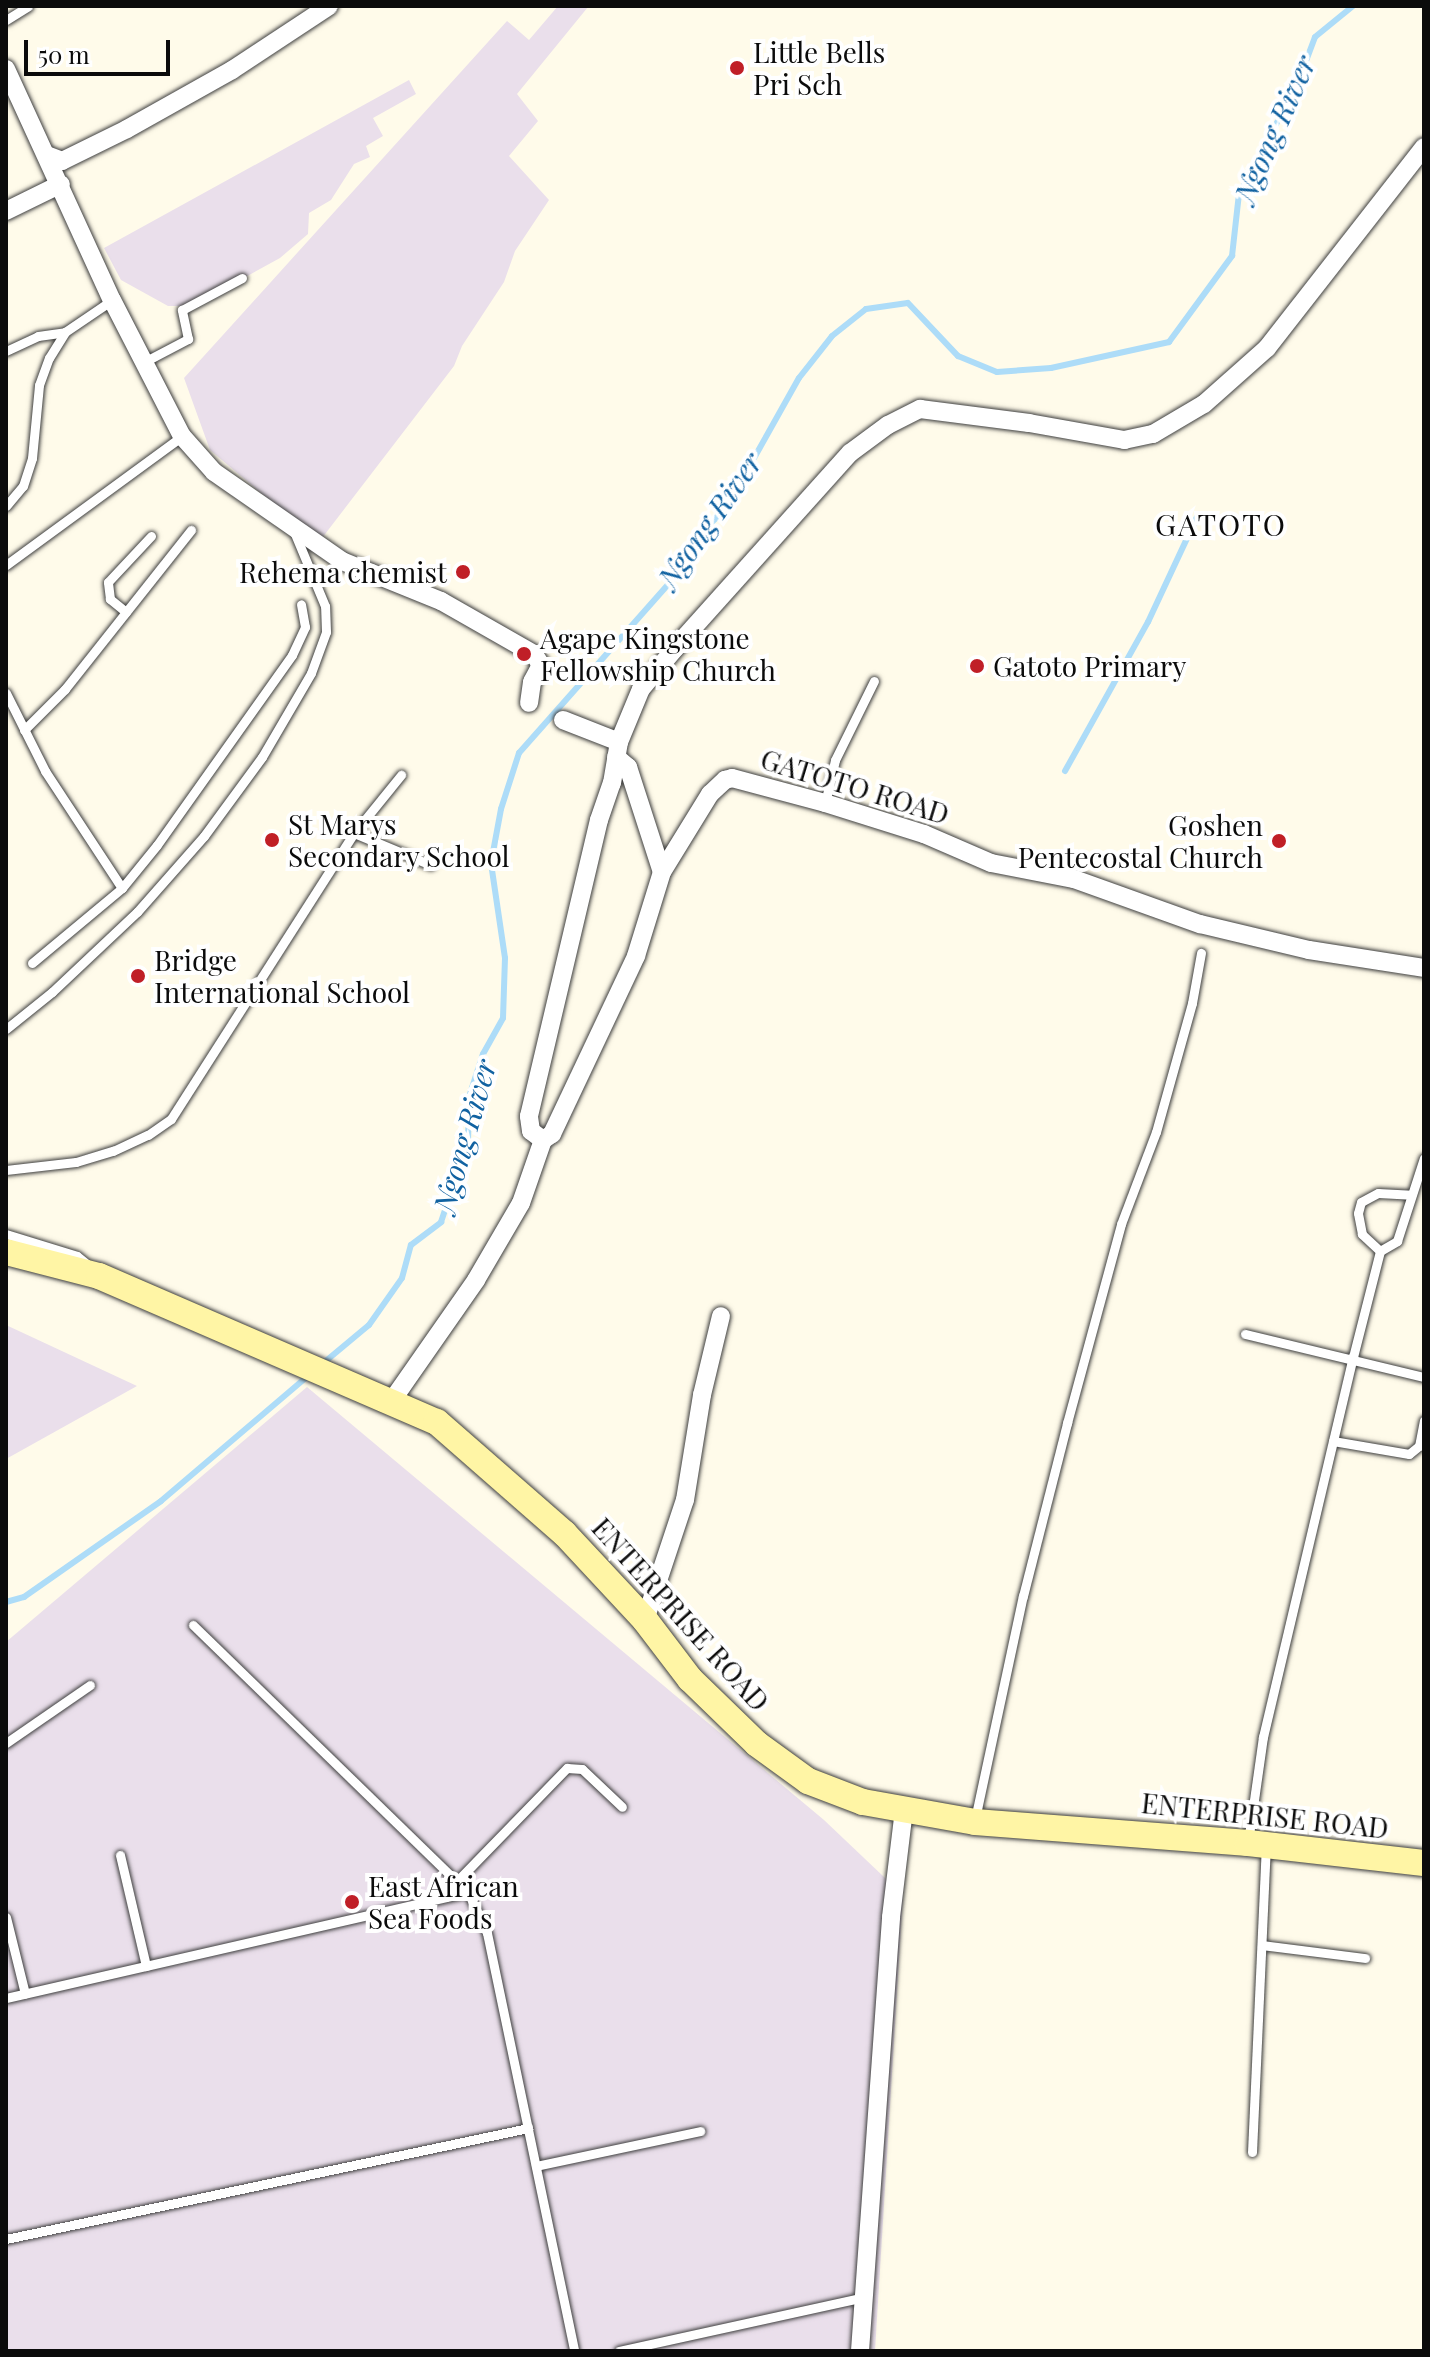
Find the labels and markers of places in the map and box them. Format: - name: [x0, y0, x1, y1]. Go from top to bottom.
- place label: Little Bells Pri Sch: [753, 35, 885, 101]
- marker: Little Bells Pri Sch: [728, 59, 746, 77]
- place label: Rehema chemist: [239, 555, 447, 589]
- marker: Rehema chemist: [454, 563, 472, 581]
- place label: Agape Kingstone Fellowship Church: [540, 621, 776, 687]
- marker: Agape Kingstone Fellowship Church: [515, 645, 533, 663]
- place label: Gatoto Primary: [993, 649, 1186, 683]
- marker: Gatoto Primary: [968, 657, 986, 675]
- place label: St Marys Secondary School: [288, 807, 510, 873]
- place label: Goshen Pentecostal Church: [1018, 808, 1263, 874]
- marker: St Marys Secondary School: [263, 831, 281, 849]
- marker: Goshen Pentecostal Church: [1270, 832, 1288, 850]
- place label: Bridge International School: [154, 943, 410, 1009]
- marker: Bridge International School: [129, 967, 147, 985]
- place label: East African Sea Foods: [368, 1869, 520, 1935]
- marker: East African Sea Foods: [343, 1893, 361, 1911]

